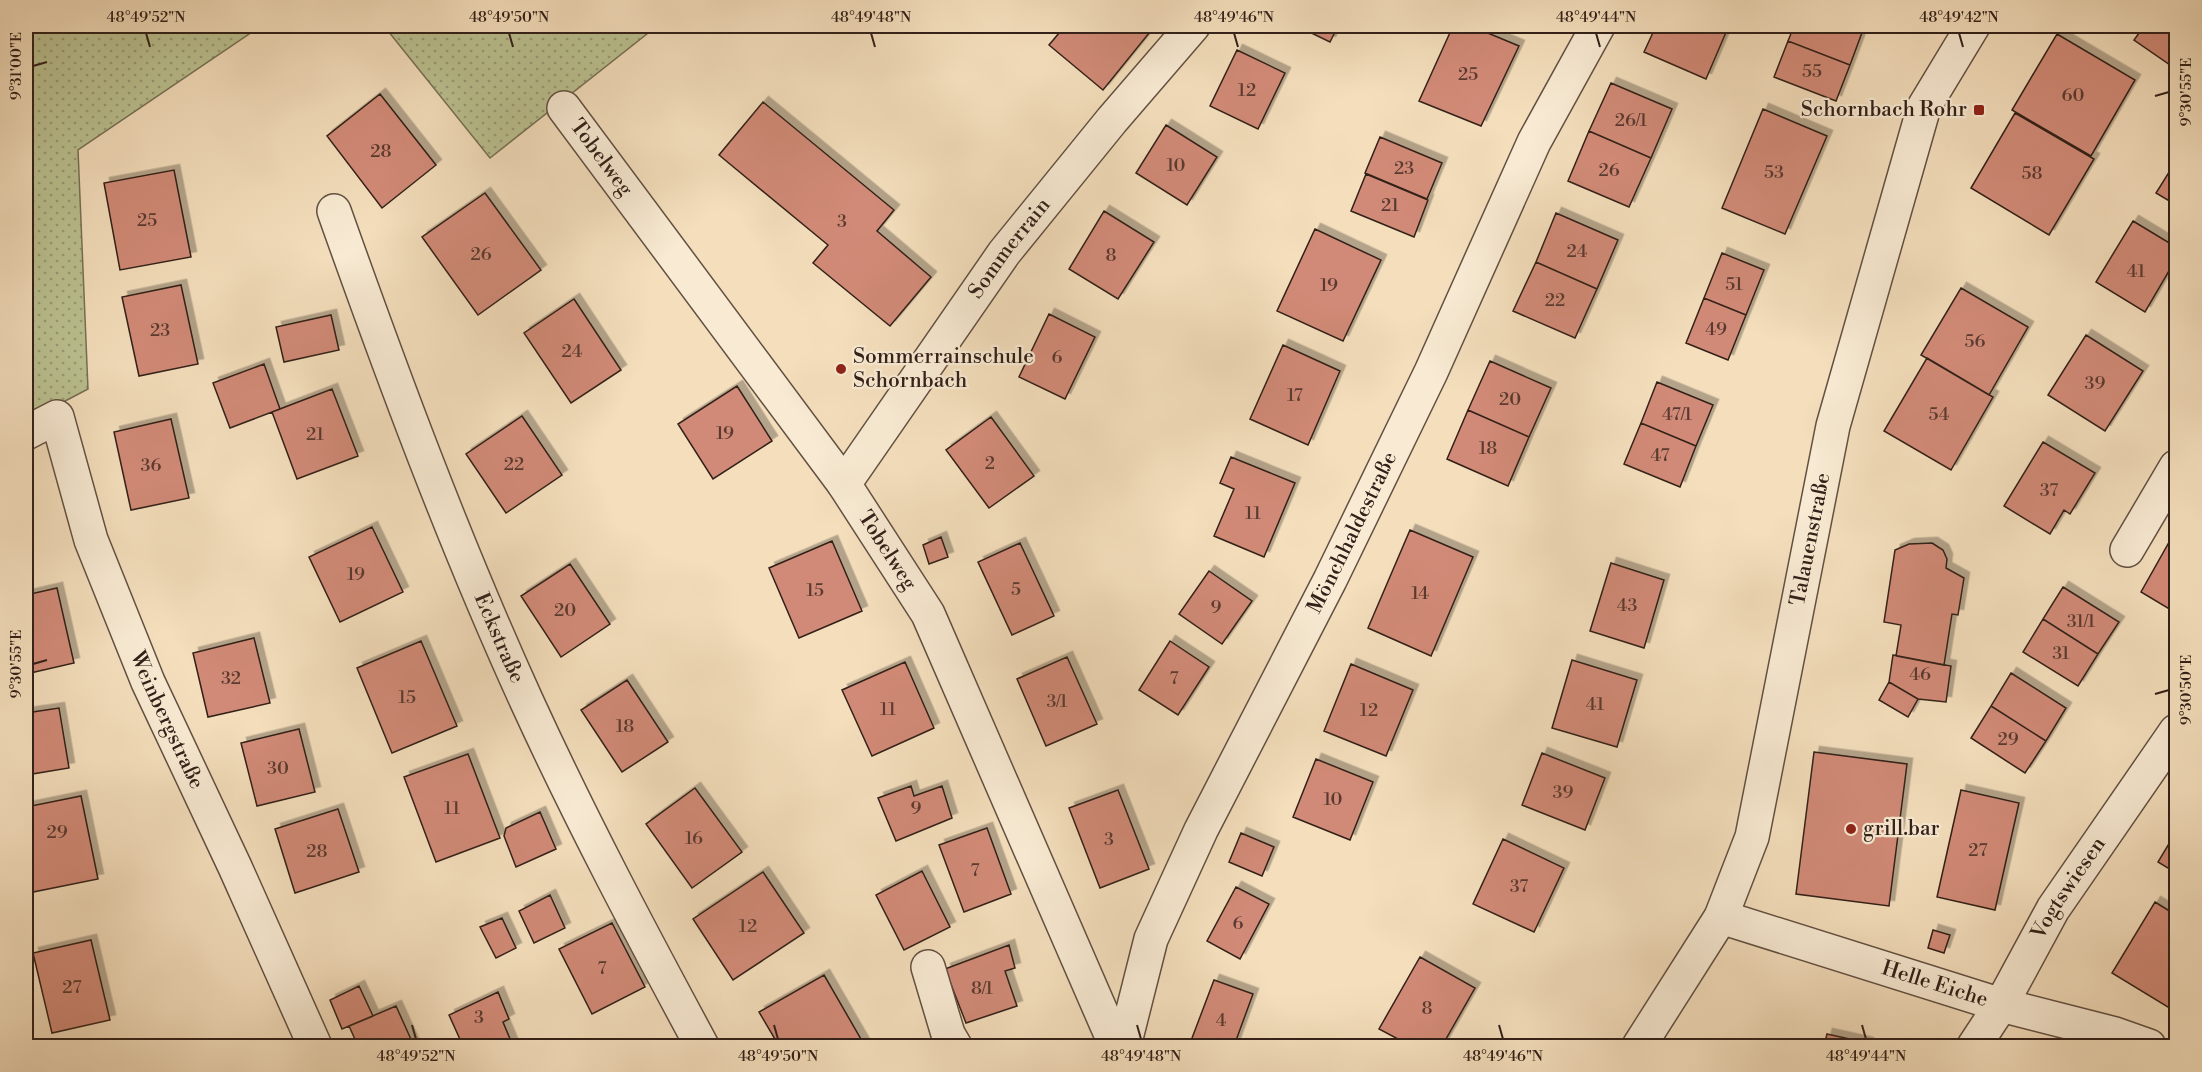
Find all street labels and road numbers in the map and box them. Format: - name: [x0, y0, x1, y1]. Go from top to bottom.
- street label: Tobelweg: [564, 114, 638, 201]
- street label: Sommerrain: [963, 192, 1057, 304]
- street label: Mönchhaldestraße: [1302, 448, 1403, 618]
- street label: Talauenstraße: [1785, 471, 1836, 608]
- street label: Tobelweg: [852, 506, 922, 595]
- street label: Eckstraße: [468, 589, 530, 687]
- street label: Weinbergstraße: [124, 647, 210, 793]
- street label: Vogtswiesen: [2025, 832, 2112, 945]
- street label: Helle Eiche: [1878, 955, 1991, 1013]

